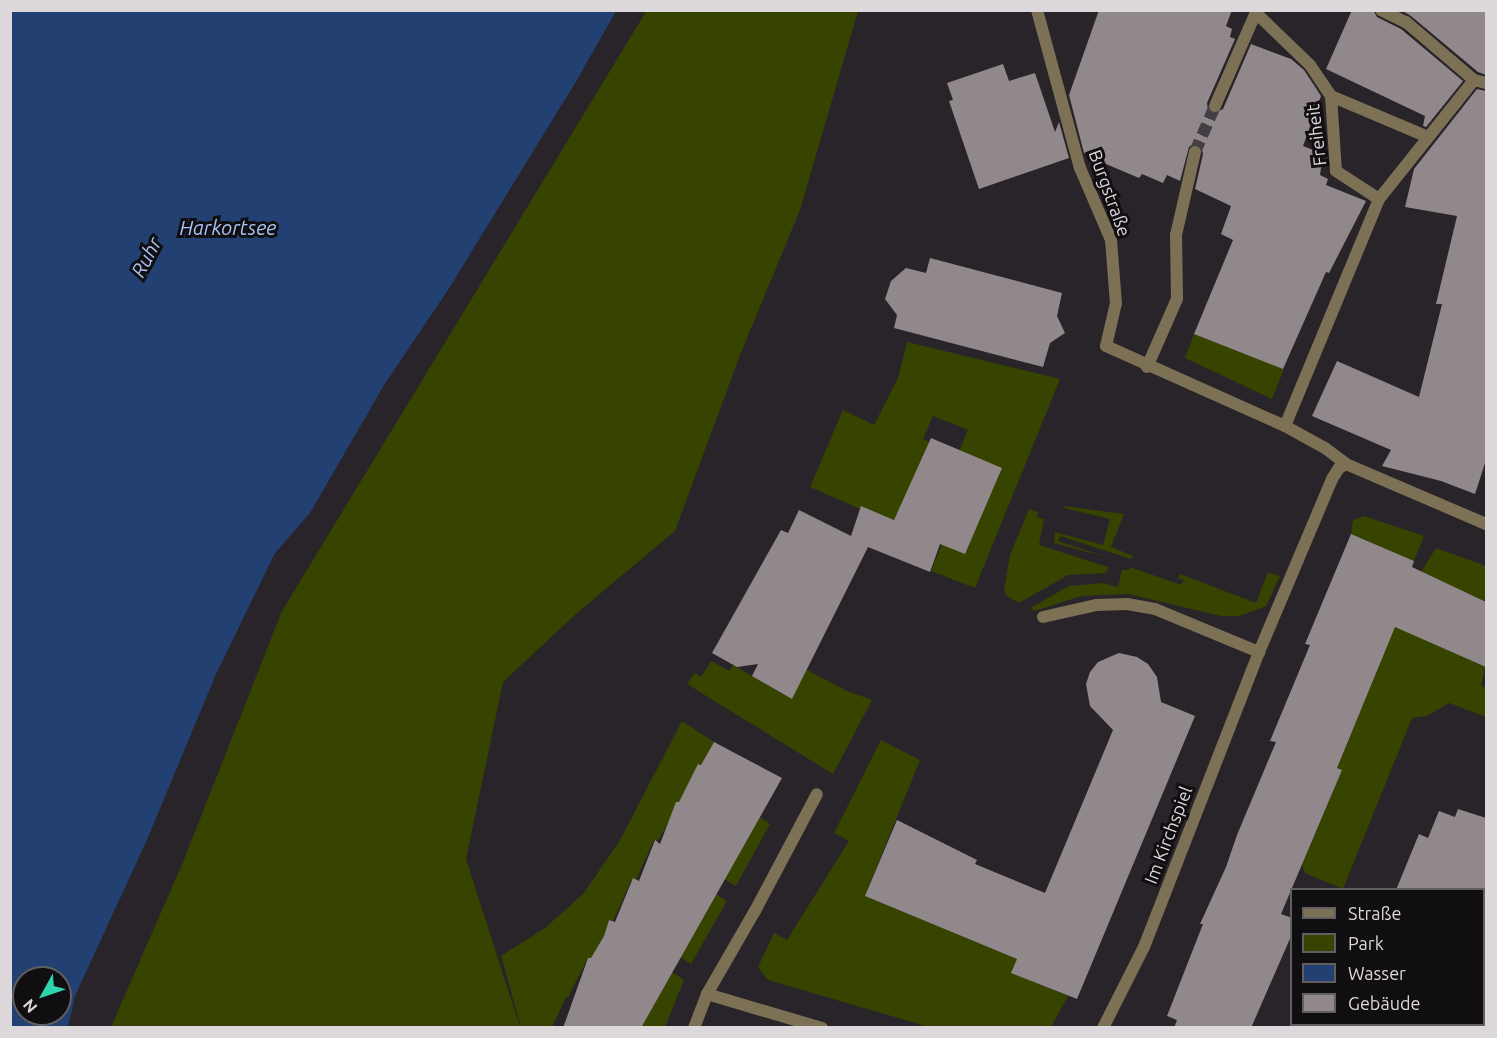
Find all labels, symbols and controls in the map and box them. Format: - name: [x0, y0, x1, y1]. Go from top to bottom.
- street label: Freiheit: [1302, 103, 1330, 167]
- street label: Burgstraße: [1084, 147, 1136, 239]
- water label: Harkortsee: [180, 215, 276, 239]
- water label: Ruhr: [126, 233, 166, 281]
- street label: Im Kirchspiel: [1140, 783, 1196, 887]
- legend: [1290, 888, 1485, 1026]
- text: Straße: [1348, 903, 1401, 923]
- text: Park: [1348, 933, 1384, 953]
- text: Wasser: [1348, 963, 1406, 983]
- north arrow: [12, 966, 72, 1026]
- text: Gebäude: [1348, 993, 1420, 1013]
- text: N: [19, 996, 40, 1017]

